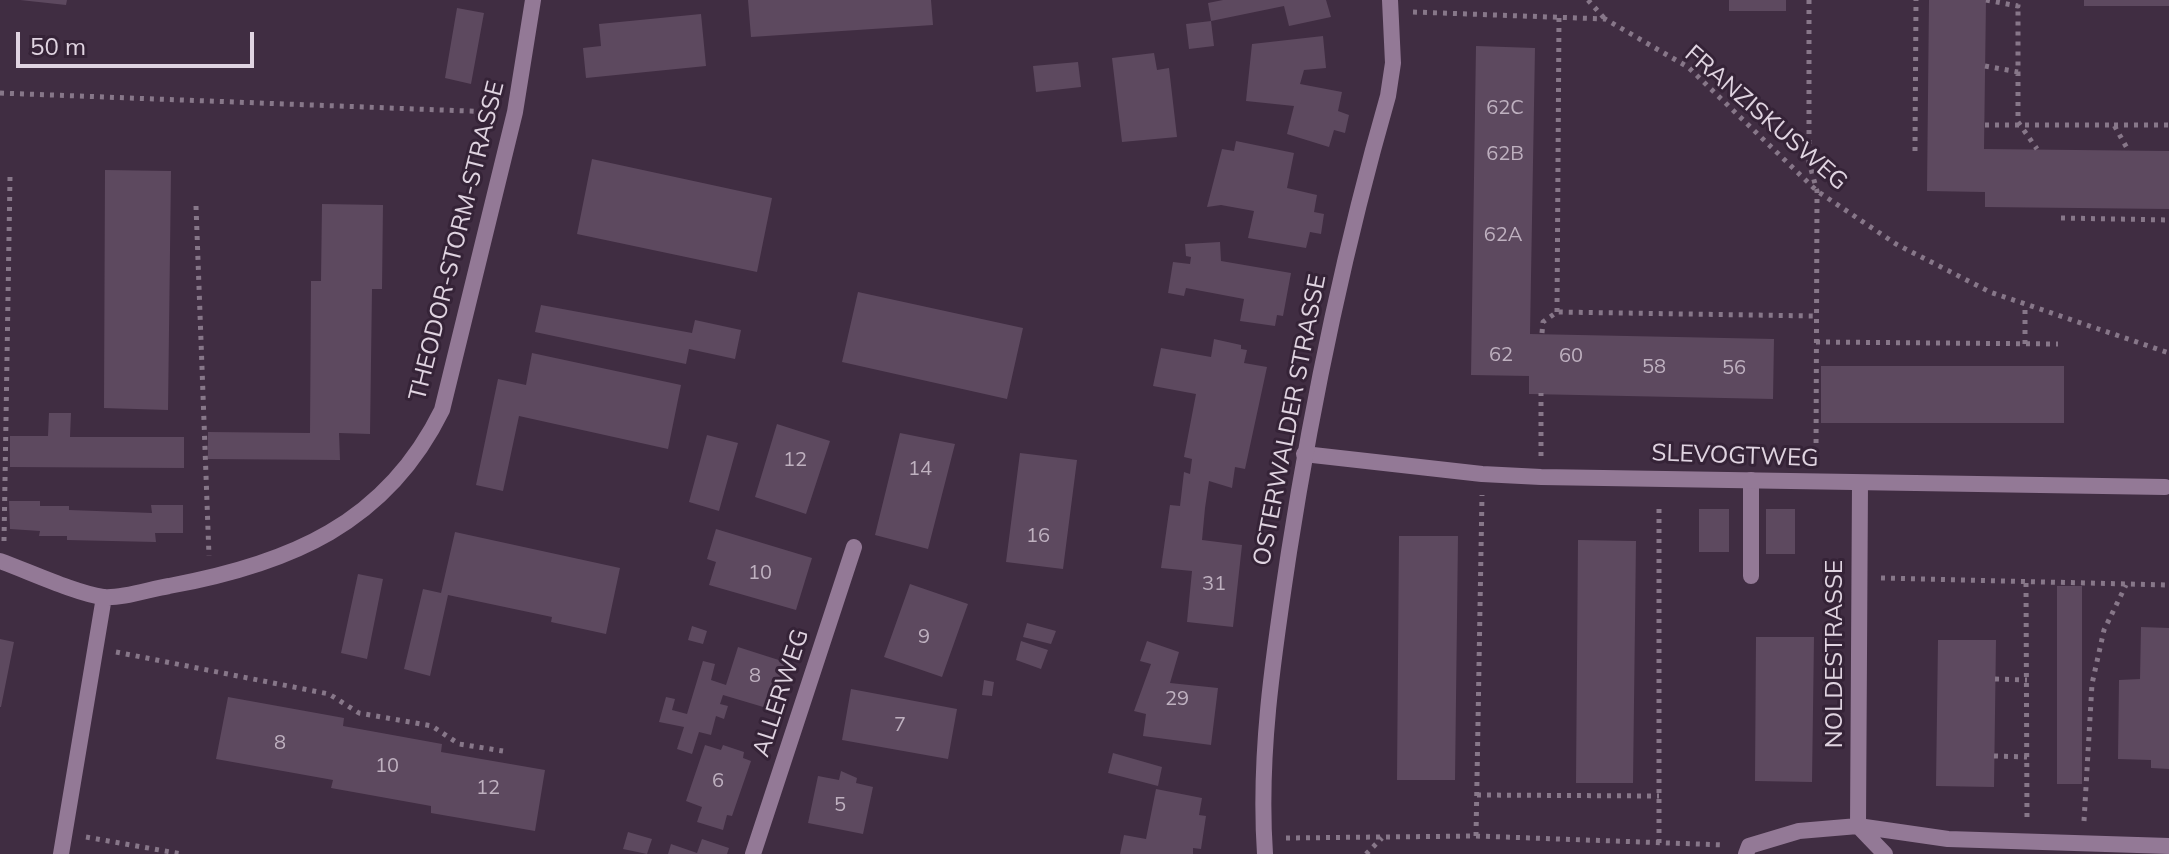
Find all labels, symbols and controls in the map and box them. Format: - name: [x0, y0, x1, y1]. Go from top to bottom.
- scale bar: [20, 16, 258, 66]
- text: 50 m: [30, 31, 86, 61]
- street label: FRANZISKUSWEG: [1679, 39, 1853, 197]
- street label: THEODOR-STORM-STRASSE: [403, 78, 511, 404]
- house number: 62C: [1486, 96, 1524, 120]
- house number: 62B: [1486, 142, 1524, 166]
- house number: 62A: [1484, 223, 1522, 247]
- street label: OSTERWALDER STRASSE: [1248, 272, 1332, 568]
- house number: 62: [1489, 343, 1513, 367]
- house number: 60: [1559, 344, 1583, 368]
- house number: 58: [1642, 355, 1666, 379]
- house number: 56: [1722, 356, 1746, 380]
- street label: SLEVOGTWEG: [1651, 439, 1819, 473]
- house number: 12: [783, 448, 807, 472]
- house number: 14: [908, 457, 932, 481]
- house number: 16: [1026, 524, 1050, 548]
- street label: NOLDESTRASSE: [1821, 560, 1849, 748]
- house number: 10: [748, 561, 772, 585]
- house number: 31: [1202, 572, 1226, 596]
- house number: 9: [918, 625, 930, 649]
- street label: ALLERWEG: [747, 626, 815, 760]
- house number: 8: [749, 664, 761, 688]
- house number: 29: [1165, 687, 1189, 711]
- house number: 7: [894, 713, 906, 737]
- house number: 8: [274, 731, 286, 755]
- house number: 10: [375, 754, 399, 778]
- house number: 6: [712, 769, 724, 793]
- house number: 12: [476, 776, 500, 800]
- house number: 5: [834, 793, 846, 817]

